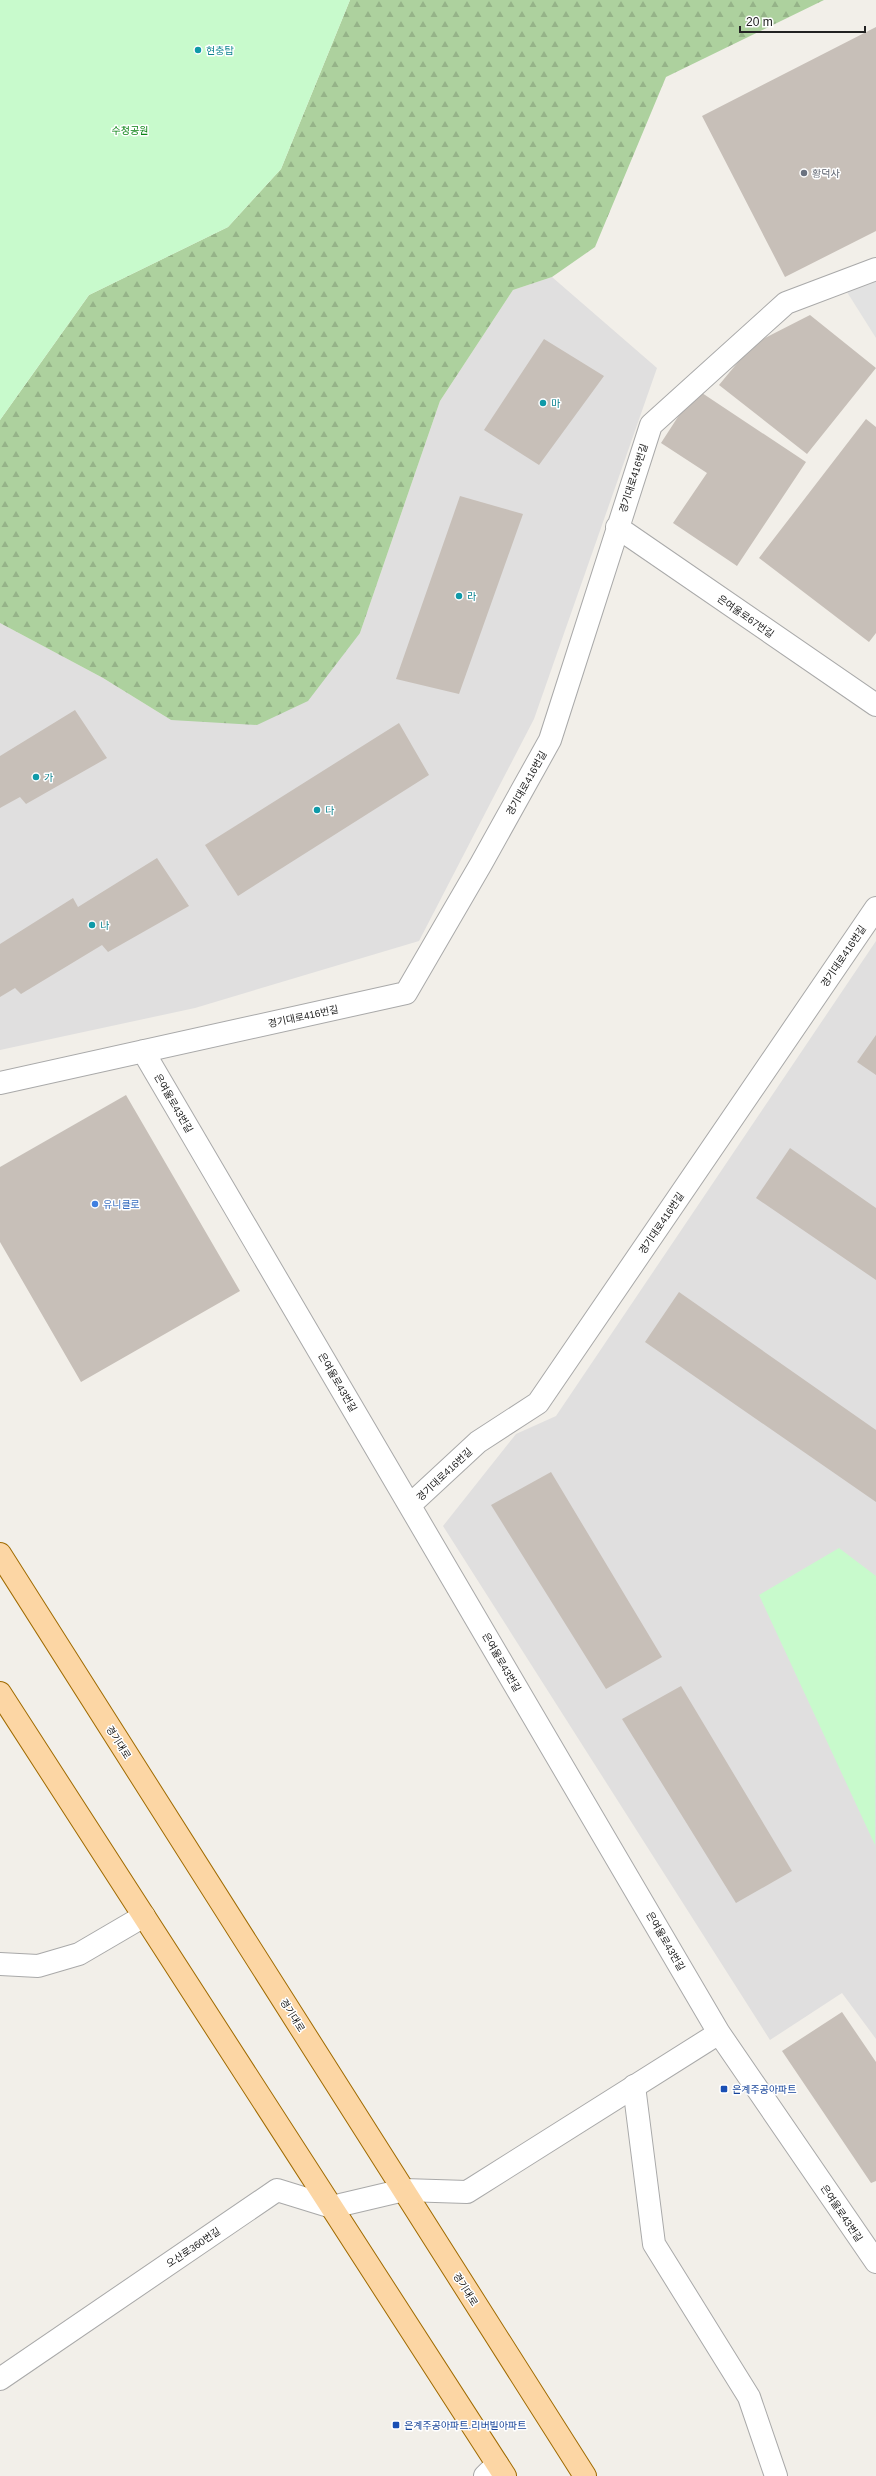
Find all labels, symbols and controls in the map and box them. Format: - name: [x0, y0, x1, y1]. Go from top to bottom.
- scale bar: [740, 8, 865, 34]
- text: 20 m: [746, 15, 773, 29]
- marker: 현충탑: [193, 45, 203, 55]
- place label: 현충탑: [206, 45, 234, 56]
- park label: 수청공원: [112, 125, 148, 136]
- marker: 황덕사: [799, 168, 809, 178]
- place label: 황덕사: [812, 168, 840, 179]
- marker: 마: [538, 398, 548, 408]
- place label: 마: [551, 398, 561, 409]
- street label: 경기대로416번길: [617, 442, 650, 514]
- marker: 라: [454, 591, 464, 601]
- place label: 라: [467, 591, 477, 602]
- street label: 은여울로67번길: [715, 593, 776, 640]
- street label: 경기대로416번길: [504, 749, 549, 817]
- marker: 가: [31, 772, 41, 782]
- place label: 가: [44, 772, 53, 783]
- marker: 다: [312, 805, 322, 815]
- place label: 다: [325, 805, 335, 816]
- marker: 나: [87, 920, 97, 930]
- place label: 나: [100, 920, 110, 931]
- street label: 경기대로416번길: [819, 923, 868, 989]
- street label: 경기대로416번길: [267, 1004, 339, 1029]
- street label: 은여울로43번길: [152, 1072, 195, 1135]
- street label: 경기대로416번길: [637, 1190, 686, 1256]
- marker: 유니클로: [90, 1199, 100, 1209]
- place label: 유니클로: [103, 1199, 140, 1210]
- street label: 은여울로43번길: [316, 1351, 359, 1414]
- street label: 경기대로416번길: [414, 1446, 474, 1503]
- street label: 은여울로43번길: [480, 1631, 523, 1694]
- street label: 경기대로: [104, 1724, 133, 1761]
- street label: 은여울로43번길: [644, 1910, 687, 1973]
- street label: 경기대로: [278, 1997, 307, 2034]
- marker: 은계주공아파트: [719, 2084, 729, 2094]
- place label: 은계주공아파트: [732, 2084, 796, 2095]
- street label: 은여울로43번길: [818, 2183, 865, 2244]
- street label: 오산로360번길: [164, 2225, 222, 2270]
- street label: 경기대로: [451, 2271, 480, 2308]
- marker: 은계주공아파트.리버빌아파트: [391, 2420, 401, 2430]
- place label: 은계주공아파트.리버빌아파트: [404, 2420, 526, 2431]

